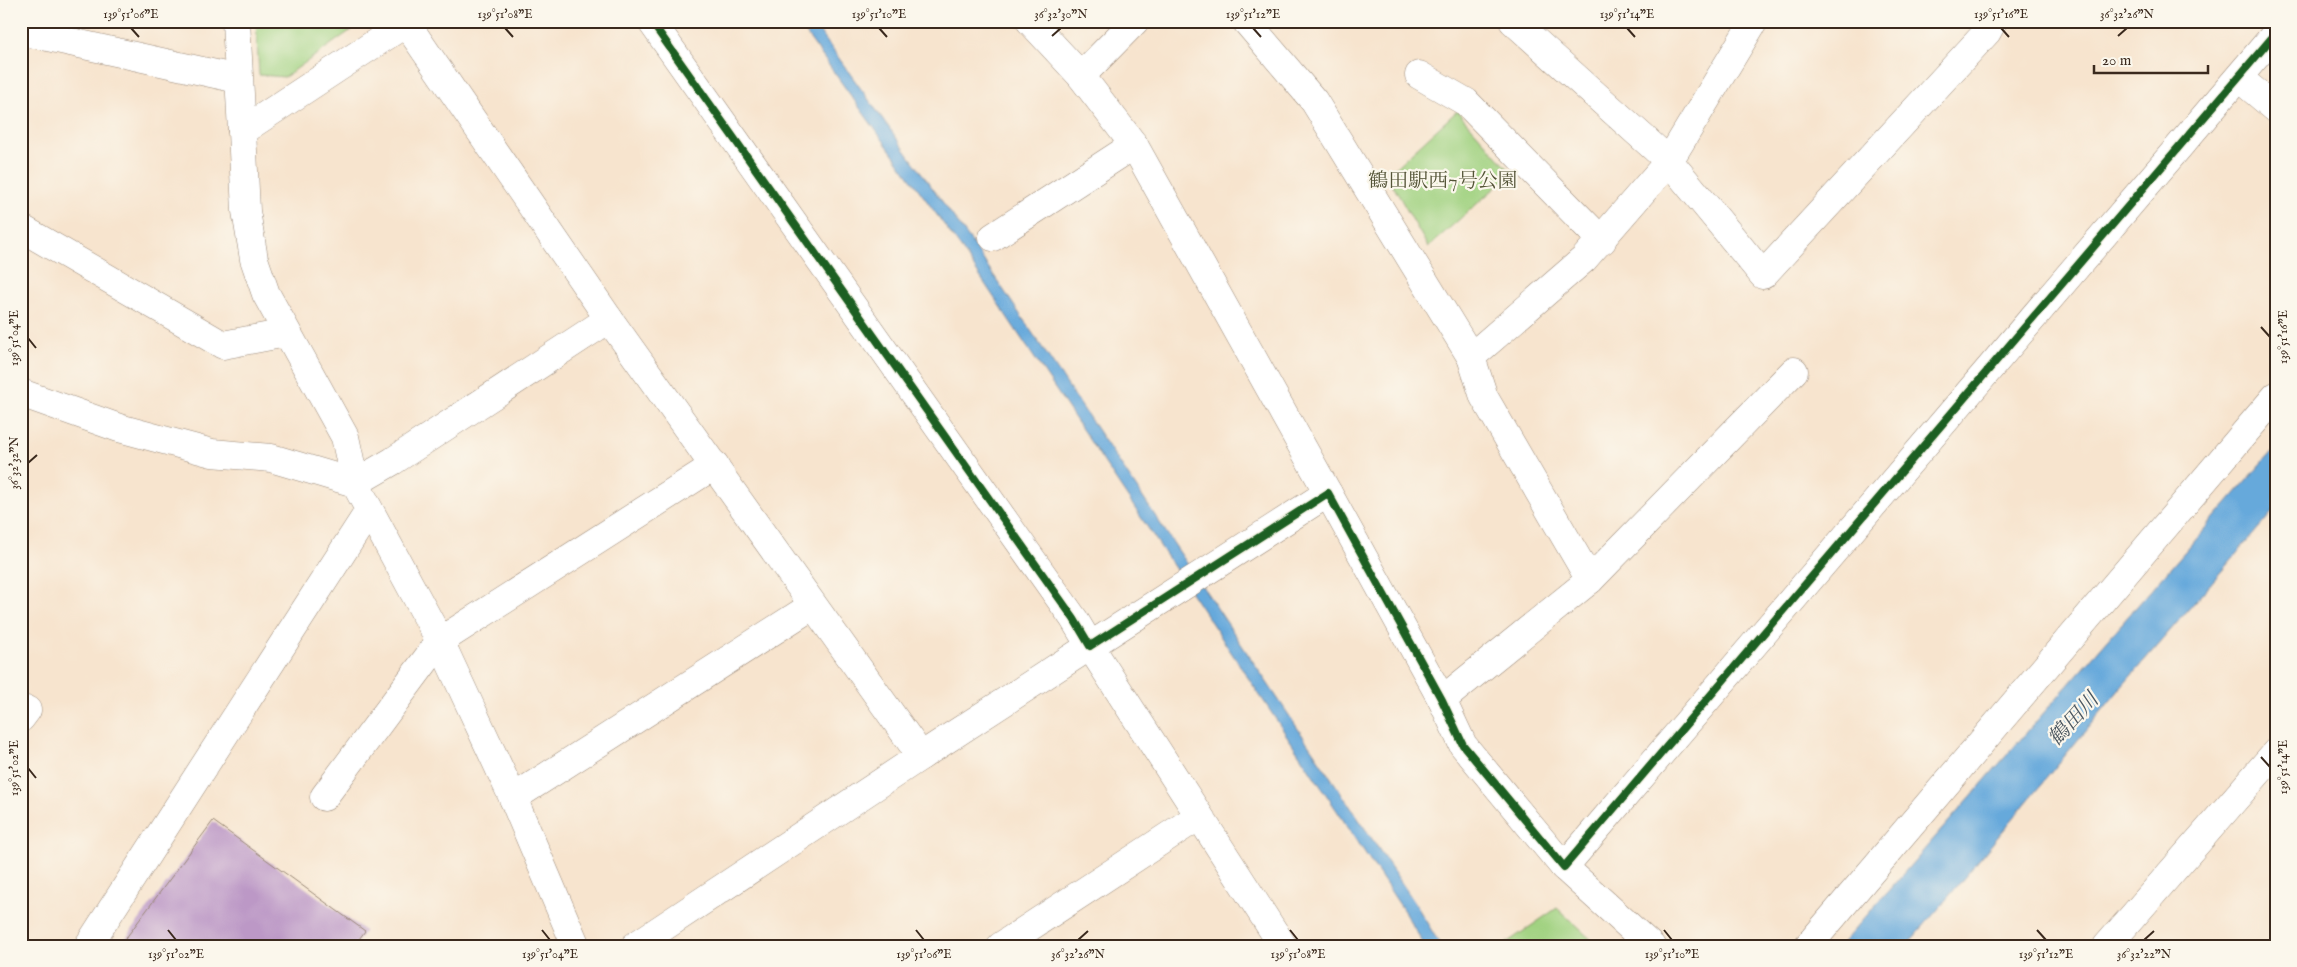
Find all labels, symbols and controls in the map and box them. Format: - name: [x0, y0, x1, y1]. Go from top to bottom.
- text: 139°51'06"E: [103, 7, 159, 22]
- text: 139°51'08"E: [478, 7, 533, 22]
- text: 139°51'10"E: [852, 7, 906, 22]
- text: 36°32'30"N: [1034, 7, 1088, 22]
- text: 139°51'12"E: [1226, 7, 1280, 22]
- text: 139°51'14"E: [1600, 7, 1654, 22]
- text: 139°51'16"E: [1974, 7, 2028, 22]
- text: 36°32'26"N: [2100, 7, 2155, 22]
- scale bar: [2094, 42, 2208, 74]
- text: 20 m: [2102, 51, 2132, 70]
- park label: 鶴田駅西7号公園: [1368, 169, 1518, 194]
- text: 139°51'04"E: [7, 310, 22, 366]
- text: 139°51'16"E: [2276, 310, 2291, 364]
- text: 36°32'32"N: [7, 436, 22, 490]
- water label: 鶴田川: [2043, 686, 2107, 752]
- text: 139°51'02"E: [7, 740, 22, 796]
- text: 139°51'14"E: [2276, 740, 2291, 794]
- text: 139°51'02"E: [148, 947, 204, 962]
- text: 139°51'04"E: [522, 947, 578, 962]
- text: 139°51'06"E: [896, 947, 952, 962]
- text: 36°32'26"N: [1051, 947, 1106, 962]
- text: 139°51'08"E: [1271, 947, 1326, 962]
- text: 139°51'10"E: [1645, 947, 1699, 962]
- text: 139°51'12"E: [2019, 947, 2073, 962]
- text: 36°32'22"N: [2117, 947, 2172, 962]

